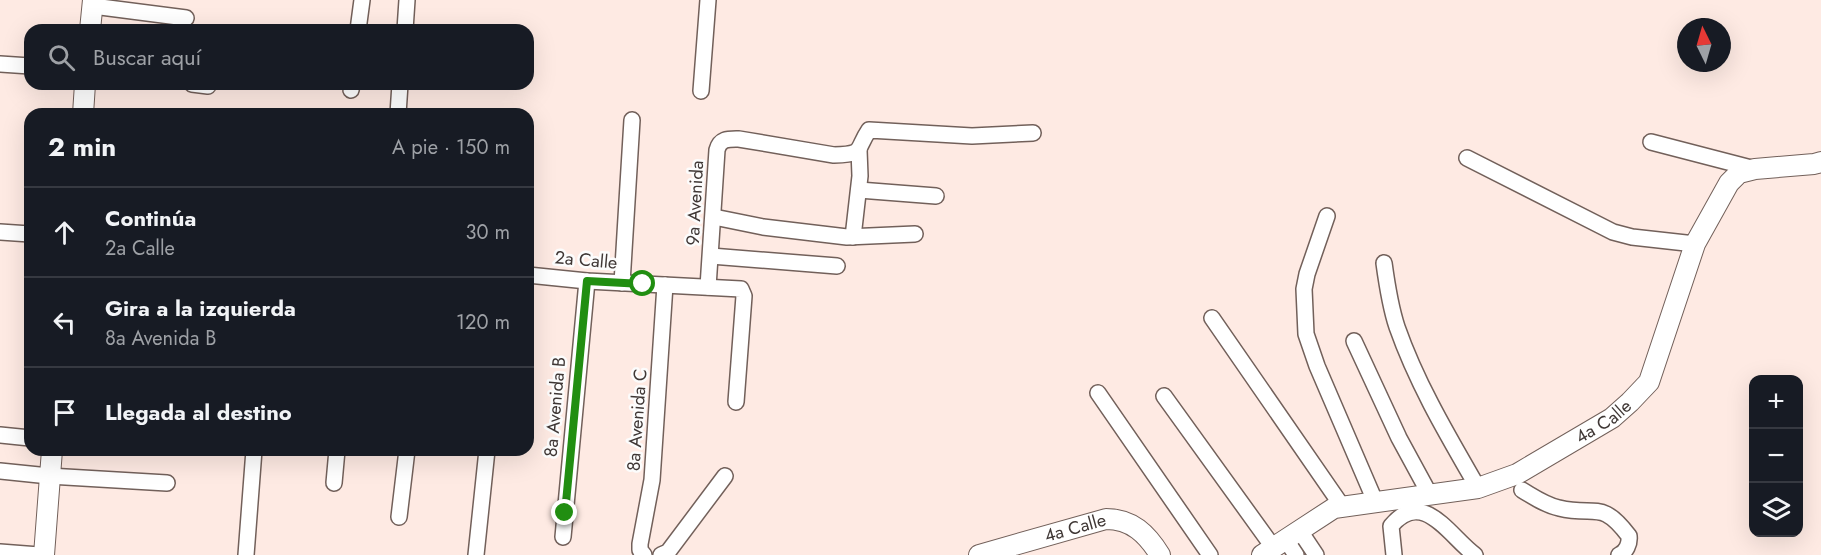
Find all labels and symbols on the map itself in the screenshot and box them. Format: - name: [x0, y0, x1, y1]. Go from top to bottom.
- north arrow: [1677, 18, 1731, 72]
- street label: 9a Avenida: [680, 160, 710, 246]
- street label: 2a Calle: [554, 244, 618, 276]
- route start: [629, 270, 655, 296]
- street label: 8a Avenida B: [538, 356, 572, 458]
- street label: 8a Avenida C: [620, 368, 654, 472]
- street label: 4a Calle: [1570, 393, 1637, 450]
- route end: [551, 499, 577, 525]
- street label: 4a Calle: [1041, 507, 1109, 549]

